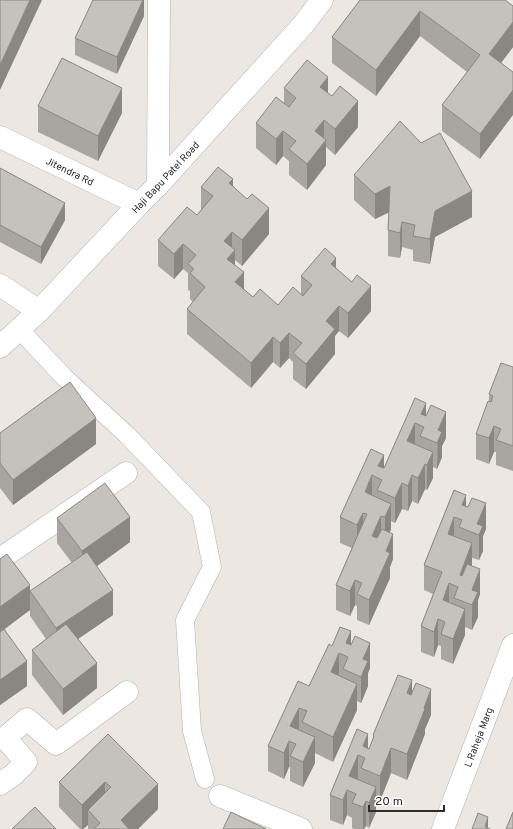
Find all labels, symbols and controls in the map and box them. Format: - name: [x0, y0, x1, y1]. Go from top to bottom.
- street label: Haji Bapu Patel Road: [129, 139, 203, 217]
- street label: Jitendra Rd: [43, 155, 96, 190]
- street label: L Raheja Marg: [462, 706, 497, 769]
- scale bar: [369, 787, 444, 813]
- text: 20 m: [375, 794, 403, 810]

